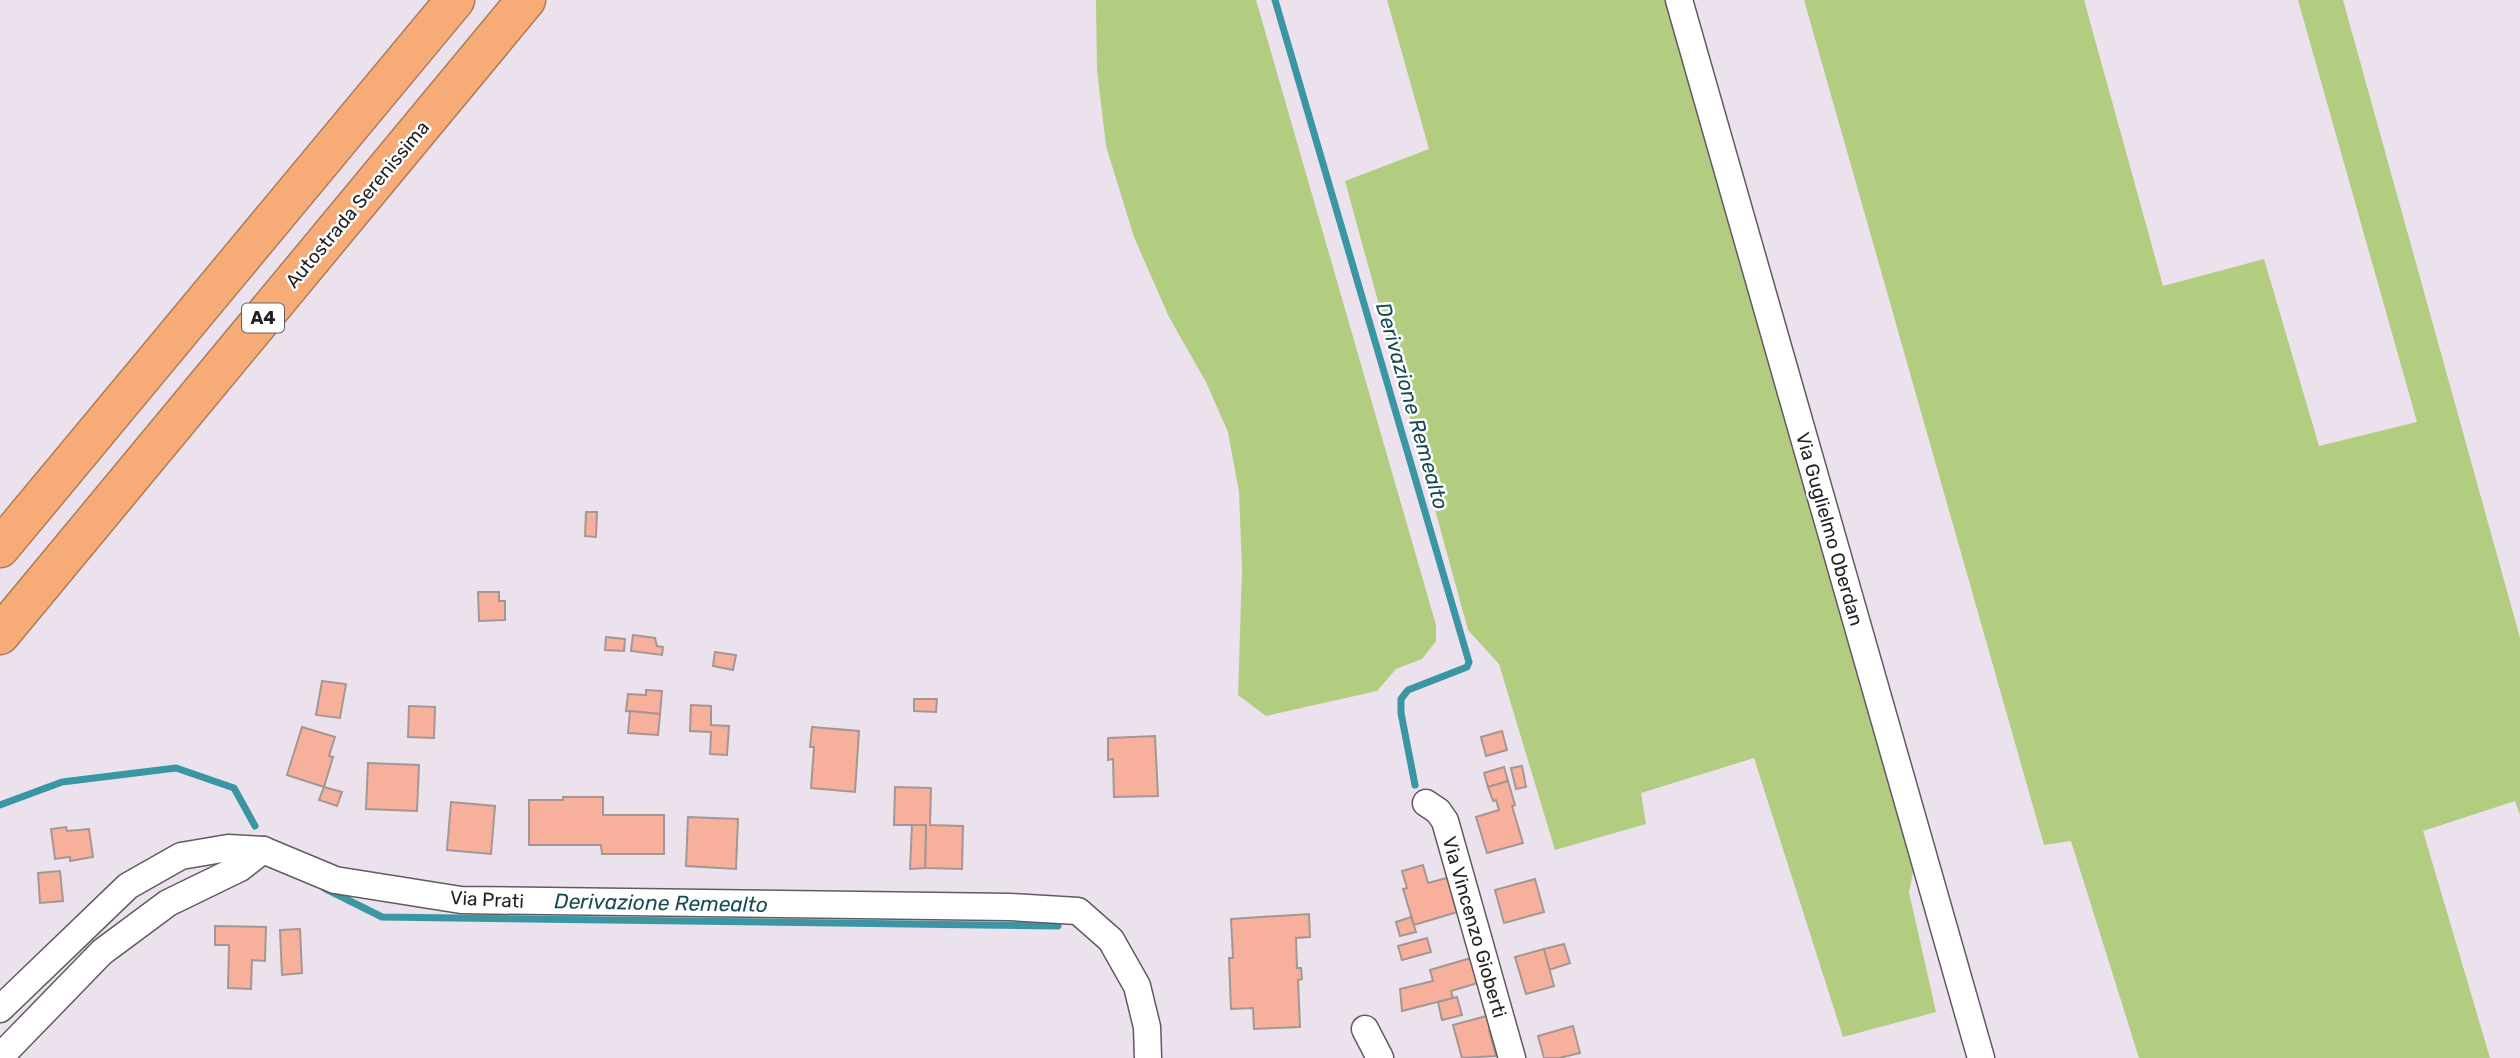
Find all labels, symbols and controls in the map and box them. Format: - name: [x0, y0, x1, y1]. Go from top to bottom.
- street label: Autostrada Serenissima: [281, 116, 434, 293]
- water label: Derivazione Remealto: [1371, 300, 1454, 512]
- road number: A4: [242, 304, 284, 332]
- street label: Via Guglielmo Oberdan: [1791, 430, 1868, 628]
- street label: Via Vincenzo Gioberti: [1438, 834, 1511, 1020]
- street label: Via Prati: [450, 886, 524, 913]
- water label: Derivazione Remealto: [554, 888, 768, 917]

